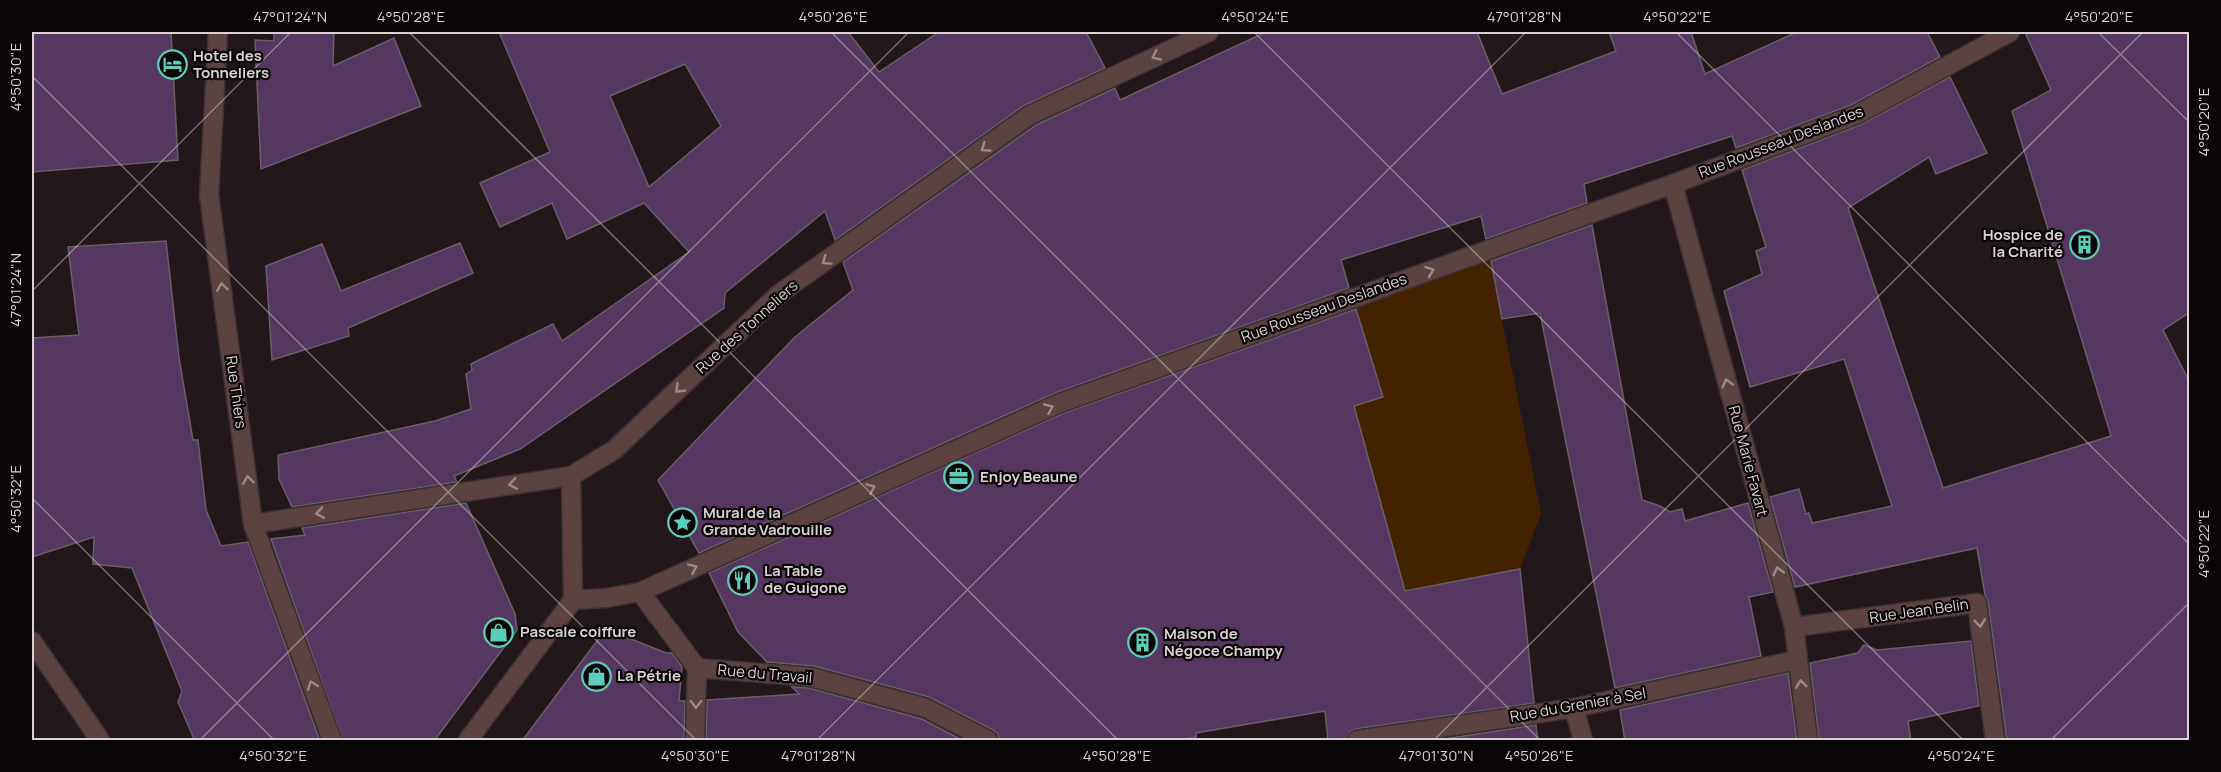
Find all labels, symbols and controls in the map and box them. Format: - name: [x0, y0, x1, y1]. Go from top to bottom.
- text: 47°01'24"N: [253, 6, 327, 27]
- text: 4°50'28"E: [377, 6, 445, 27]
- text: 4°50'26"E: [799, 6, 867, 27]
- text: 4°50'24"E: [1221, 6, 1289, 27]
- text: 47°01'28"N: [1487, 6, 1561, 27]
- text: 4°50'22"E: [1643, 6, 1711, 27]
- text: 4°50'20"E: [2065, 6, 2133, 27]
- text: 4°50'30"E: [5, 43, 26, 111]
- place label: Hotel des Tonneliers: [193, 45, 269, 83]
- hotel icon: Hotel des Tonneliers: [156, 49, 188, 81]
- one-way arrow: [1152, 49, 1163, 61]
- text: 4°50'20"E: [2193, 88, 2214, 156]
- street label: Rue Rousseau Deslandes: [1695, 100, 1866, 183]
- one-way arrow: [980, 141, 991, 152]
- place label: Hospice de la Charité: [1983, 224, 2063, 262]
- building icon: Hospice de la Charité: [2068, 228, 2100, 260]
- text: 47°01'24"N: [5, 253, 26, 327]
- one-way arrow: [822, 254, 833, 265]
- one-way arrow: [1424, 265, 1435, 278]
- street label: Rue Rousseau Deslandes: [1238, 268, 1410, 347]
- street label: Rue des Tonneliers: [691, 275, 802, 378]
- one-way arrow: [216, 282, 228, 291]
- street label: Rue Thiers: [221, 354, 252, 430]
- one-way arrow: [1722, 378, 1734, 389]
- one-way arrow: [675, 381, 686, 392]
- one-way arrow: [1042, 403, 1053, 415]
- street label: Rue Marie Favart: [1724, 403, 1773, 519]
- office icon: Enjoy Beaune: [943, 461, 975, 493]
- text: 4°50'32"E: [5, 465, 26, 533]
- place label: Enjoy Beaune: [980, 466, 1078, 487]
- one-way arrow: [242, 475, 254, 485]
- one-way arrow: [509, 478, 518, 490]
- one-way arrow: [865, 483, 876, 495]
- place label: Mural de la Grande Vadrouille: [703, 502, 832, 540]
- place icon: Mural de la Grande Vadrouille: [666, 506, 698, 538]
- one-way arrow: [316, 507, 325, 519]
- text: 4°50'22"E: [2193, 510, 2214, 578]
- place label: La Table de Guigone: [764, 560, 847, 598]
- one-way arrow: [687, 563, 698, 575]
- restaurant icon: La Table de Guigone: [727, 564, 759, 596]
- one-way arrow: [1773, 566, 1786, 576]
- street label: Rue Jean Belin: [1868, 593, 1970, 628]
- shop icon: Pascale coiffure: [483, 616, 515, 648]
- one-way arrow: [1973, 618, 1986, 627]
- place label: Pascale coiffure: [520, 621, 636, 642]
- place label: Maison de Négoce Champy: [1164, 623, 1283, 661]
- building icon: Maison de Négoce Champy: [1127, 627, 1159, 659]
- street label: Rue du Travail: [717, 659, 813, 688]
- shop icon: La Pétrie: [580, 660, 612, 692]
- place label: La Pétrie: [617, 665, 681, 686]
- one-way arrow: [1795, 679, 1807, 689]
- one-way arrow: [306, 681, 319, 691]
- street label: Rue du Grenier à Sel: [1508, 682, 1648, 727]
- one-way arrow: [690, 700, 702, 709]
- text: 4°50'32"E: [239, 745, 307, 766]
- text: 4°50'30"E: [661, 745, 729, 766]
- text: 47°01'28"N: [781, 745, 855, 766]
- text: 4°50'28"E: [1083, 745, 1151, 766]
- text: 47°01'30"N: [1399, 745, 1473, 766]
- text: 4°50'26"E: [1505, 745, 1573, 766]
- text: 4°50'24"E: [1927, 745, 1995, 766]

